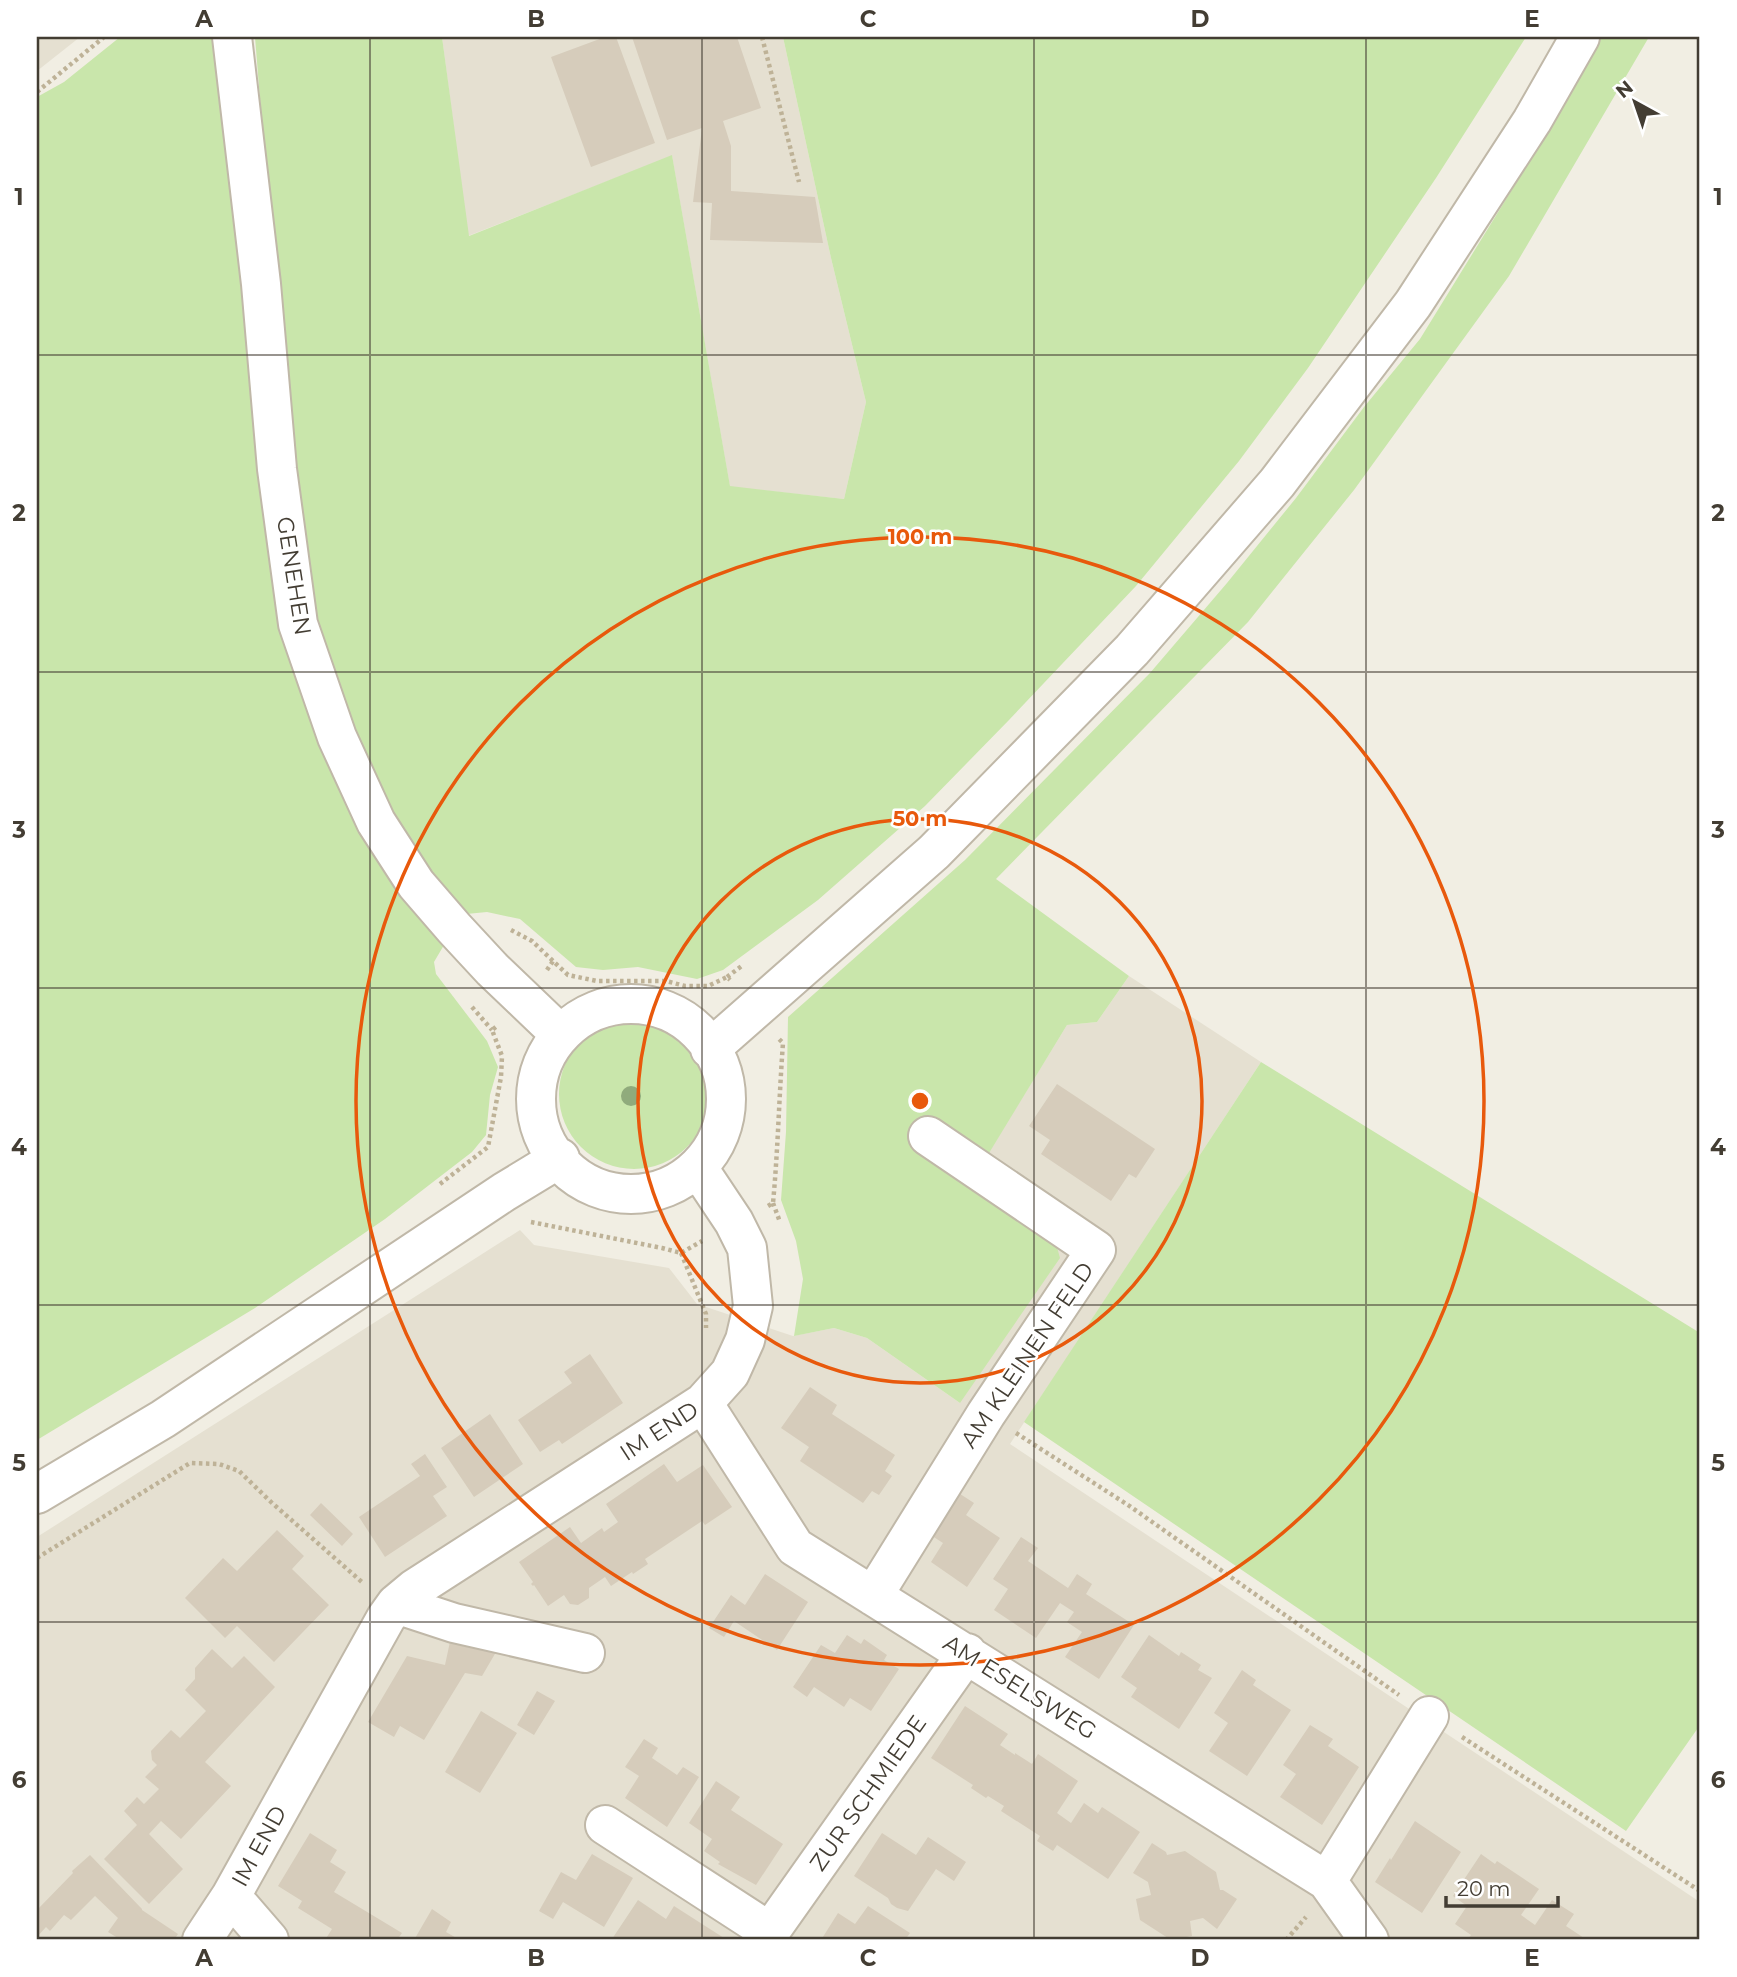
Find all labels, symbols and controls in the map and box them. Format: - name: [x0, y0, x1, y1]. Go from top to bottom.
- text: A: [194, 5, 213, 33]
- text: B: [527, 5, 545, 33]
- text: C: [860, 5, 877, 33]
- text: D: [1191, 5, 1210, 33]
- text: E: [1524, 5, 1540, 33]
- north arrow: [1600, 66, 1670, 136]
- text: N: [1611, 76, 1638, 103]
- text: 1: [14, 183, 24, 211]
- text: 1: [1713, 183, 1723, 211]
- text: 2: [12, 499, 26, 527]
- text: 2: [1711, 499, 1725, 527]
- street label: GENEHEN: [271, 515, 317, 637]
- text: 100 m: [888, 524, 952, 549]
- text: 50 m: [893, 806, 947, 831]
- text: 3: [11, 816, 26, 844]
- text: 3: [1710, 816, 1725, 844]
- centre of rings: [908, 1089, 932, 1113]
- text: 4: [11, 1133, 27, 1161]
- text: 4: [1710, 1133, 1726, 1161]
- street label: AM KLEINEN FELD: [954, 1257, 1100, 1453]
- street label: IM END: [614, 1395, 704, 1467]
- text: 5: [12, 1449, 26, 1477]
- text: 5: [1711, 1449, 1725, 1477]
- street label: AM ESELSWEG: [938, 1629, 1102, 1745]
- street label: ZUR SCHMIEDE: [804, 1710, 932, 1876]
- text: 6: [12, 1766, 27, 1794]
- text: 6: [1711, 1766, 1726, 1794]
- street label: IM END: [225, 1801, 293, 1891]
- scale bar: [1446, 1865, 1558, 1909]
- text: 20 m: [1457, 1876, 1511, 1901]
- text: A: [194, 1944, 213, 1972]
- text: B: [527, 1944, 545, 1972]
- text: C: [860, 1944, 877, 1972]
- text: D: [1191, 1944, 1210, 1972]
- text: E: [1524, 1944, 1540, 1972]

